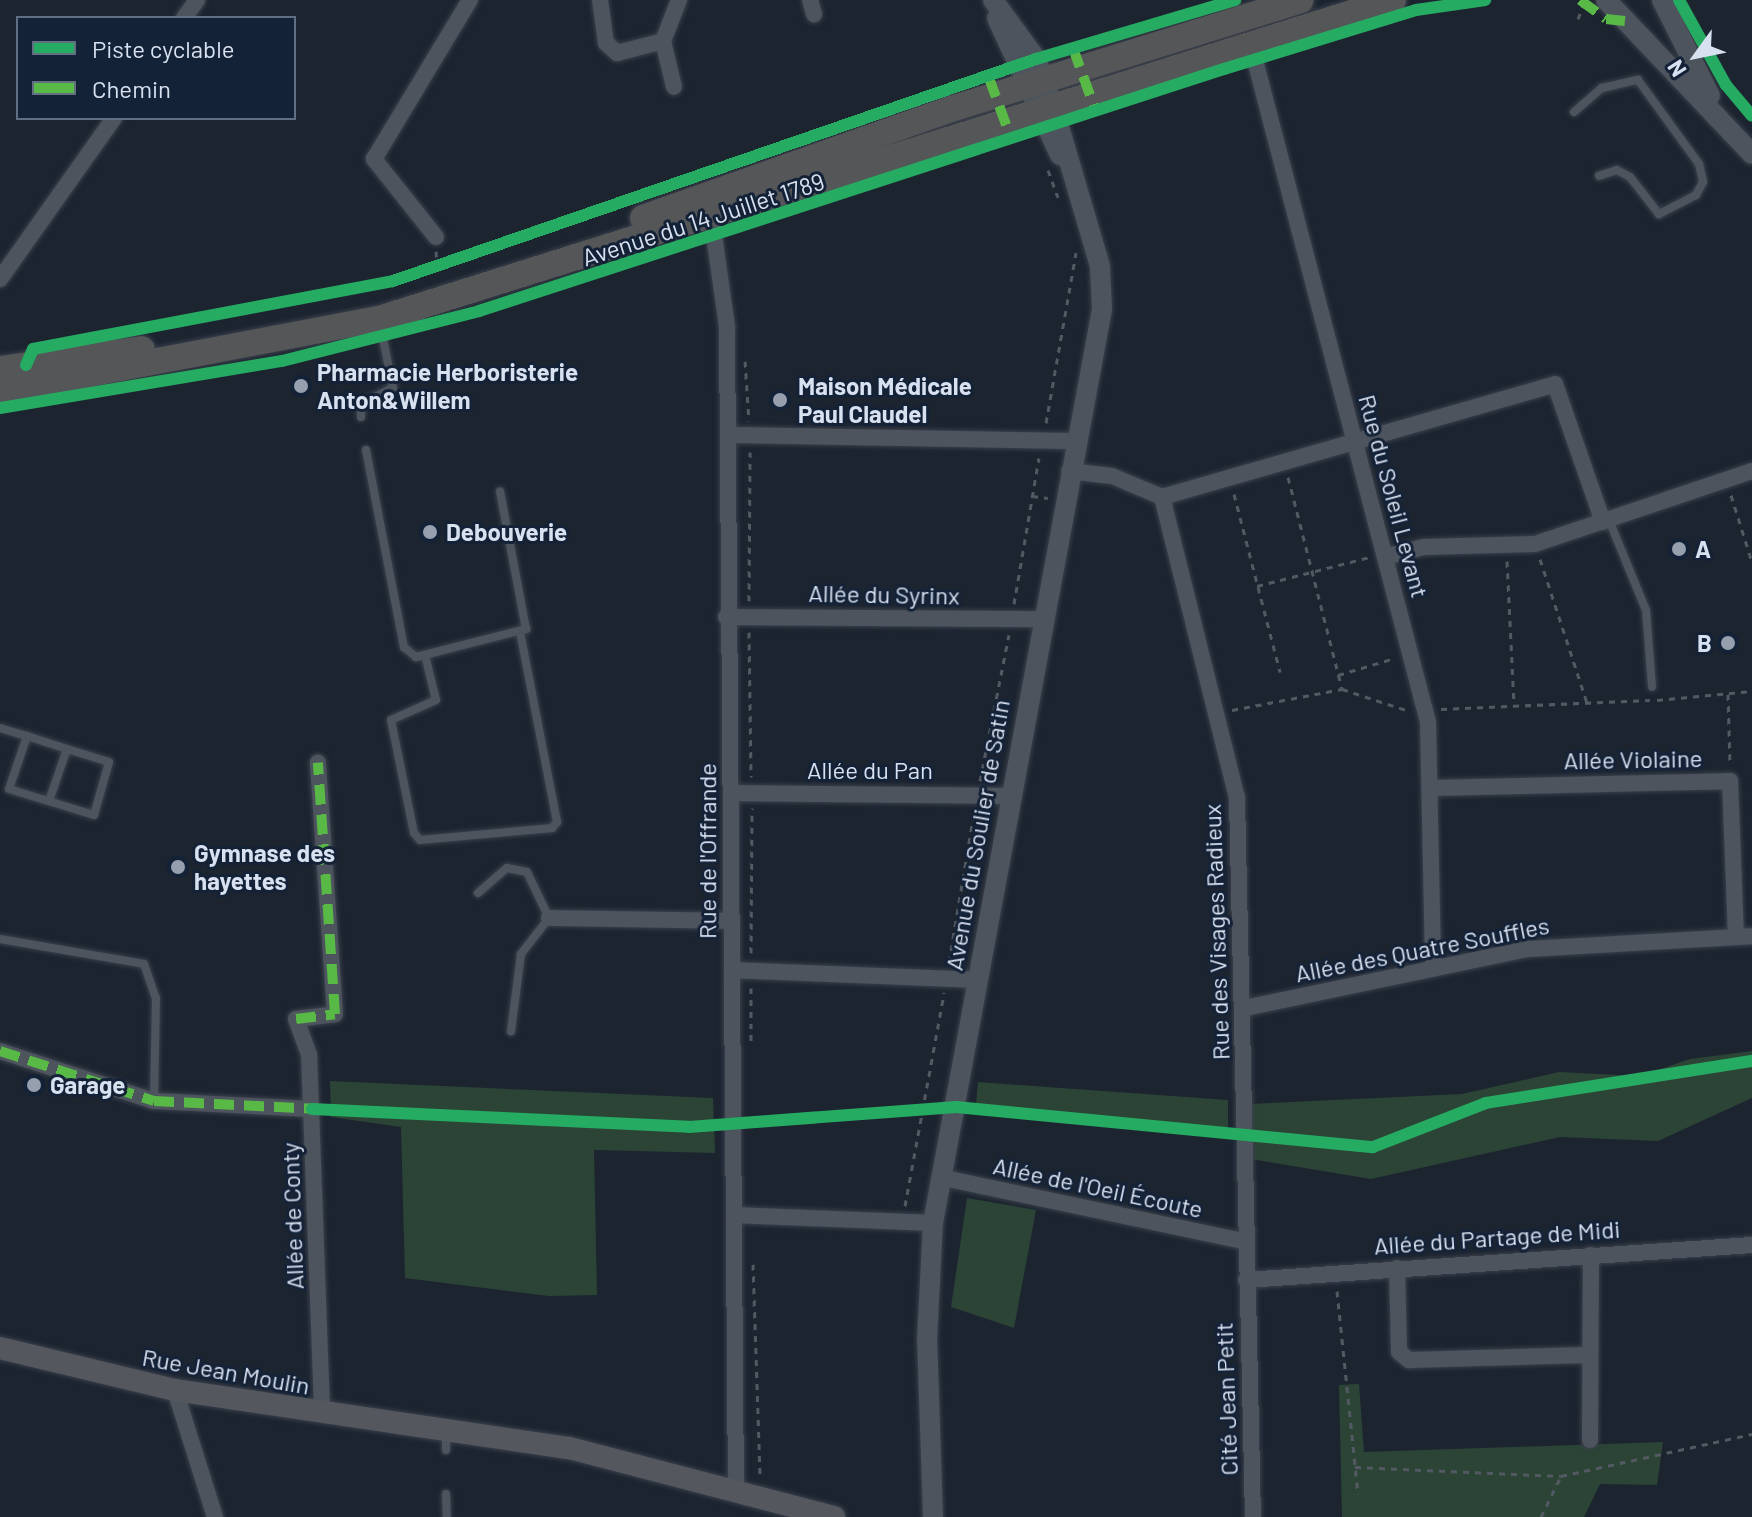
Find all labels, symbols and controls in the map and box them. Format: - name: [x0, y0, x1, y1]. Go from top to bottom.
- legend: [16, 16, 296, 120]
- north arrow: [1656, 16, 1736, 96]
- text: Piste cyclable: [92, 34, 235, 63]
- text: N: [1661, 56, 1691, 82]
- text: Chemin: [92, 74, 171, 103]
- street label: Avenue du 14 Juillet 1789: [578, 166, 828, 272]
- place label: Pharmacie Herboristerie Anton&Willem: [317, 358, 578, 414]
- place label: Maison Médicale Paul Claudel: [798, 372, 972, 428]
- marker: Pharmacie Herboristerie Anton&Willem: [292, 377, 310, 395]
- marker: Maison Médicale Paul Claudel: [769, 389, 791, 411]
- street label: Rue du Soleil Levant: [1353, 391, 1435, 601]
- place label: Debouverie: [446, 518, 567, 546]
- marker: Debouverie: [421, 523, 439, 541]
- place label: A: [1695, 535, 1711, 563]
- marker: A: [1670, 540, 1688, 558]
- street label: Allée du Syrinx: [808, 578, 960, 610]
- place label: B: [1697, 629, 1712, 657]
- marker: B: [1719, 634, 1737, 652]
- street label: Avenue du Soulier de Satin: [939, 697, 1015, 973]
- street label: Allée Violaine: [1563, 743, 1703, 775]
- street label: Allée du Pan: [807, 756, 933, 784]
- street label: Rue de l'Offrande: [693, 763, 721, 939]
- street label: Rue des Visages Radieux: [1197, 803, 1235, 1061]
- place label: Gymnase des hayettes: [194, 839, 335, 895]
- marker: Gymnase des hayettes: [169, 858, 187, 876]
- street label: Allée des Quatre Souffles: [1293, 910, 1551, 988]
- place label: Garage: [50, 1071, 125, 1099]
- marker: Garage: [25, 1076, 43, 1094]
- street label: Allée de Conty: [275, 1142, 309, 1290]
- street label: Allée de l'Oeil Écoute: [991, 1151, 1205, 1223]
- street label: Allée du Partage de Midi: [1373, 1214, 1621, 1260]
- street label: Cité Jean Petit: [1209, 1322, 1243, 1476]
- street label: Rue Jean Moulin: [140, 1342, 312, 1400]

